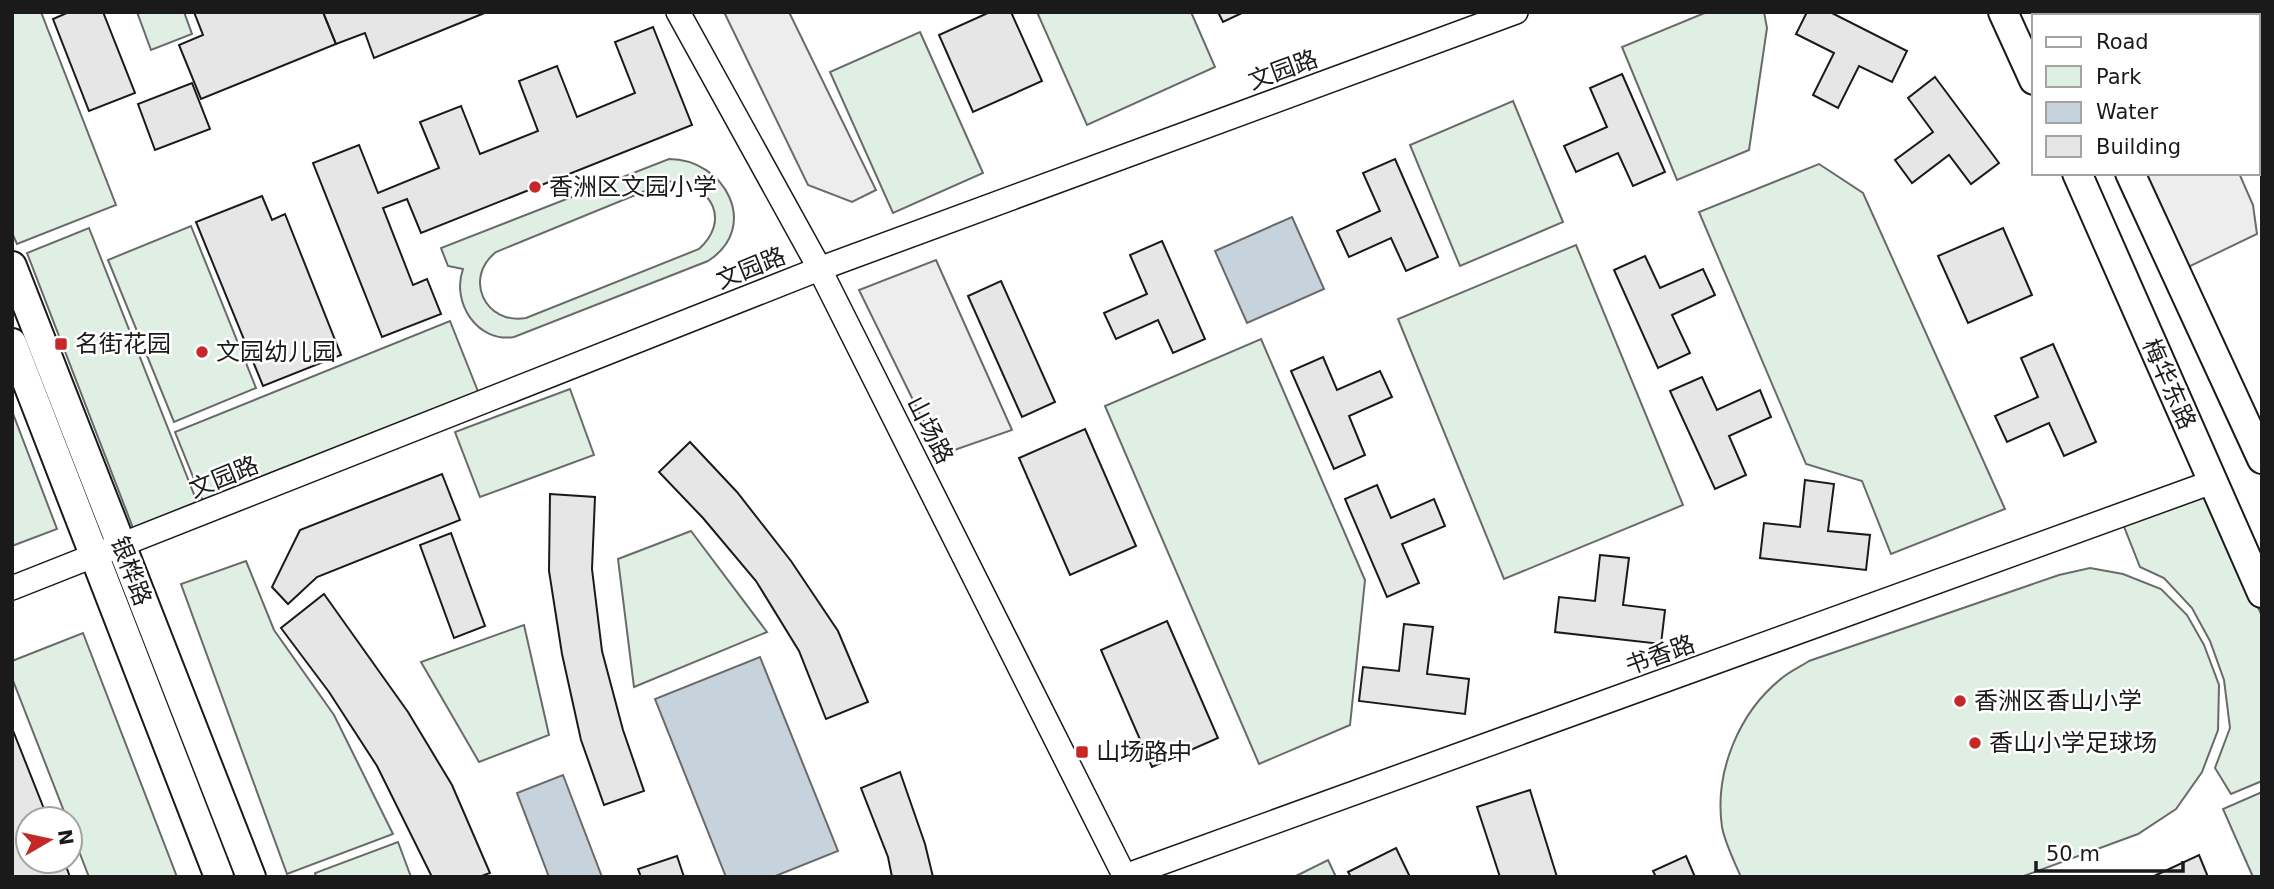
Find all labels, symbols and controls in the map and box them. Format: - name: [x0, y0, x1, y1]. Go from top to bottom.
- legend: [2032, 14, 2260, 175]
- text: Road: [2096, 30, 2149, 54]
- street label: 文园路: [1244, 45, 1322, 95]
- text: Park: [2096, 65, 2142, 89]
- text: Water: [2096, 100, 2158, 124]
- text: Building: [2096, 135, 2181, 159]
- place label: 香洲区文园小学: [549, 173, 717, 201]
- marker: 香洲区文园小学: [527, 179, 543, 195]
- street label: 文园路: [712, 242, 790, 294]
- place label: 名街花园: [75, 330, 171, 358]
- street label: 梅华东路: [2137, 334, 2201, 434]
- marker: 名街花园: [53, 336, 69, 352]
- place label: 文园幼儿园: [216, 338, 336, 366]
- marker: 文园幼儿园: [194, 344, 210, 360]
- street label: 山场路: [901, 392, 959, 468]
- street label: 文园路: [185, 451, 263, 503]
- street label: 银桦路: [105, 532, 157, 610]
- street label: 书香路: [1621, 630, 1699, 680]
- place label: 香洲区香山小学: [1974, 687, 2142, 715]
- marker: 香洲区香山小学: [1952, 693, 1968, 709]
- place label: 香山小学足球场: [1989, 729, 2157, 757]
- marker: 香山小学足球场: [1967, 735, 1983, 751]
- place label: 山场路中: [1096, 738, 1192, 766]
- marker: 山场路中: [1074, 744, 1090, 760]
- north arrow: [14, 805, 84, 875]
- text: N: [54, 828, 78, 847]
- scale bar: [2036, 830, 2183, 874]
- text: 50 m: [2046, 842, 2100, 866]

